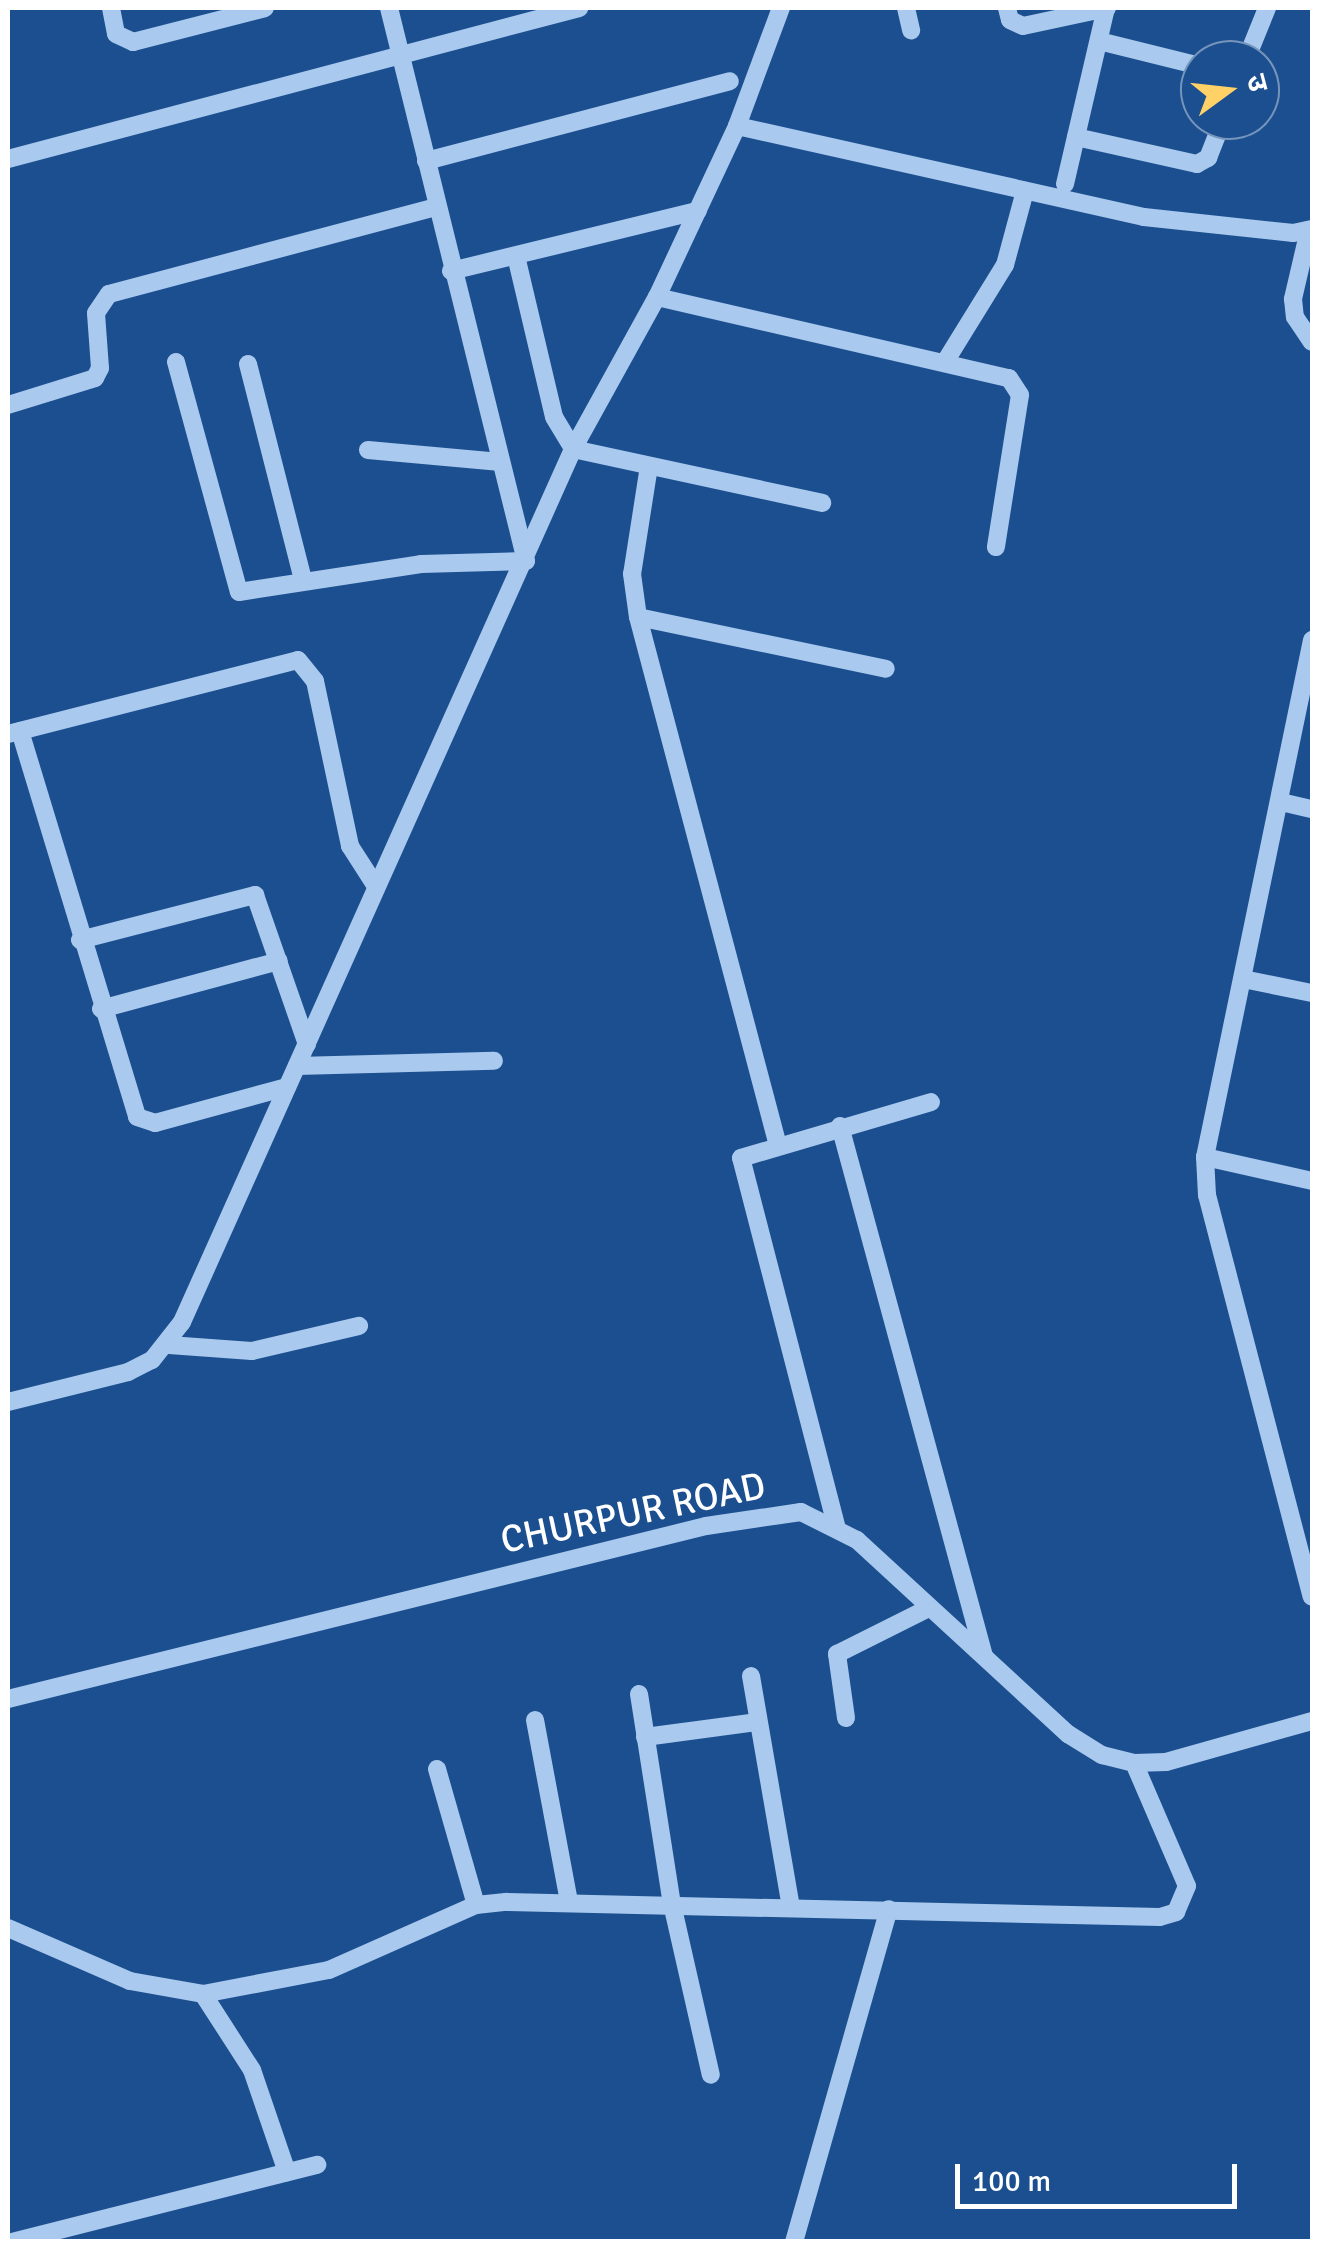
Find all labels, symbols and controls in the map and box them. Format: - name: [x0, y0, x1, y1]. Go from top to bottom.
- north arrow: [1180, 40, 1280, 140]
- text: उ: [1239, 70, 1276, 95]
- street label: CHURPUR ROAD: [496, 1463, 770, 1563]
- scale bar: [960, 2144, 1242, 2206]
- text: 100 m: [972, 2163, 1051, 2200]

